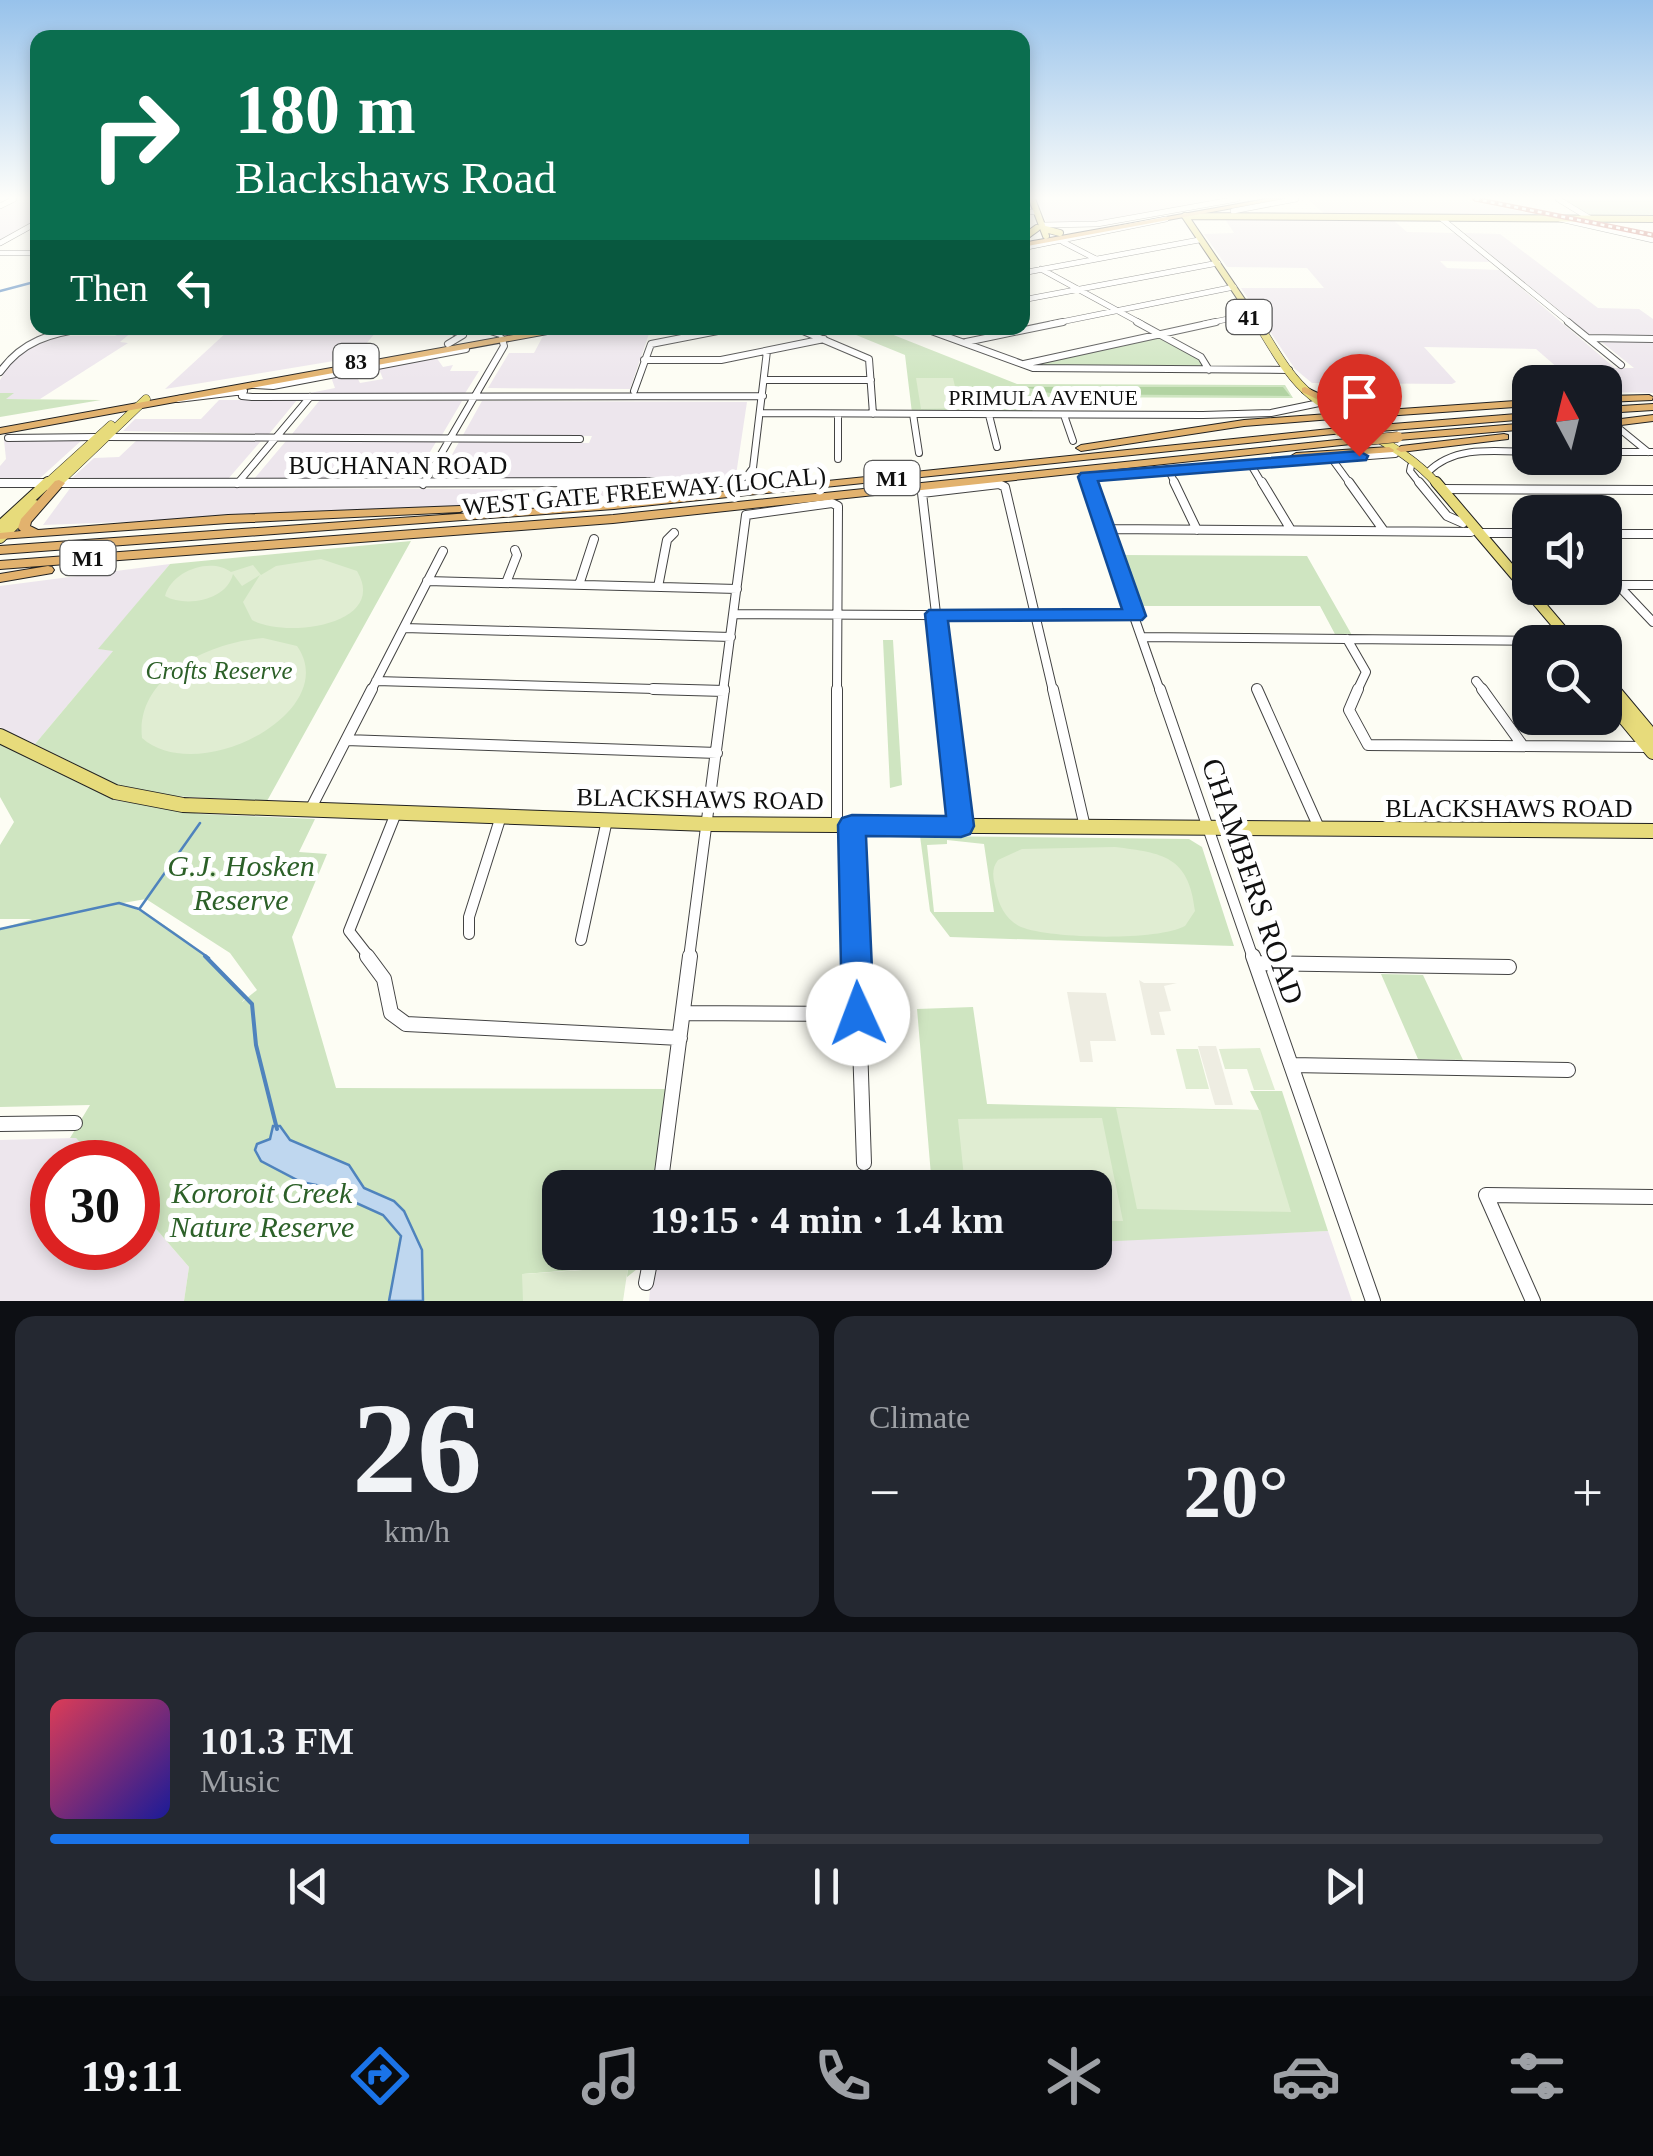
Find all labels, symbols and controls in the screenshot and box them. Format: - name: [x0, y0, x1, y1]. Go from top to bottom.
- icon: right: [70, 70, 200, 200]
- text: 180 m: [235, 71, 416, 148]
- text: Blackshaws Road: [235, 153, 556, 203]
- icon: left: [168, 260, 223, 315]
- text: Then: [70, 267, 148, 309]
- road number: 41: [1226, 300, 1272, 334]
- road number: 83: [334, 344, 378, 378]
- pin: [1317, 354, 1402, 457]
- north arrow: [1512, 365, 1622, 475]
- map controls: [1512, 365, 1622, 735]
- icon: arrive: [1332, 369, 1387, 424]
- street label: PRIMULA AVENUE: [948, 385, 1138, 410]
- street label: BUCHANAN ROAD: [289, 452, 507, 479]
- road number: M1: [864, 461, 920, 495]
- street label: WEST GATE FREEWAY (LOCAL): [461, 462, 827, 521]
- button: sound: [1512, 495, 1622, 605]
- road number: M1: [61, 541, 116, 575]
- button: search: [1512, 625, 1622, 735]
- park label: Crofts Reserve: [146, 657, 292, 684]
- street label: CHAMBERS ROAD: [1195, 754, 1311, 1008]
- street label: BLACKSHAWS ROAD: [576, 783, 824, 815]
- street label: BLACKSHAWS ROAD: [1385, 795, 1633, 822]
- park label: G.J. Hosken Reserve: [167, 849, 315, 916]
- position arrow: [806, 962, 910, 1066]
- speed limit sign: 30: [30, 1140, 160, 1270]
- park label: Kororoit Creek Nature Reserve: [169, 1176, 354, 1243]
- text: 19:15 · 4 min · 1.4 km: [650, 1199, 1004, 1241]
- text: 26: [352, 1376, 482, 1520]
- text: Climate: [869, 1399, 970, 1435]
- text: 20°: [1184, 1450, 1289, 1533]
- text: −: [869, 1462, 900, 1523]
- text: +: [1572, 1462, 1603, 1523]
- text: km/h: [384, 1513, 450, 1549]
- text: 101.3 FM: [200, 1720, 354, 1762]
- text: Music: [200, 1763, 280, 1799]
- icon: previous: [281, 1859, 336, 1914]
- icon: pause: [799, 1859, 854, 1914]
- icon: next: [1317, 1859, 1372, 1914]
- icon: directions: [345, 2041, 415, 2111]
- icon: music: [576, 2041, 646, 2111]
- icon: phone: [808, 2041, 878, 2111]
- icon: climate: [1039, 2041, 1109, 2111]
- icon: car: [1271, 2041, 1341, 2111]
- icon: filters: [1502, 2041, 1572, 2111]
- text: 19:11: [81, 2051, 183, 2101]

